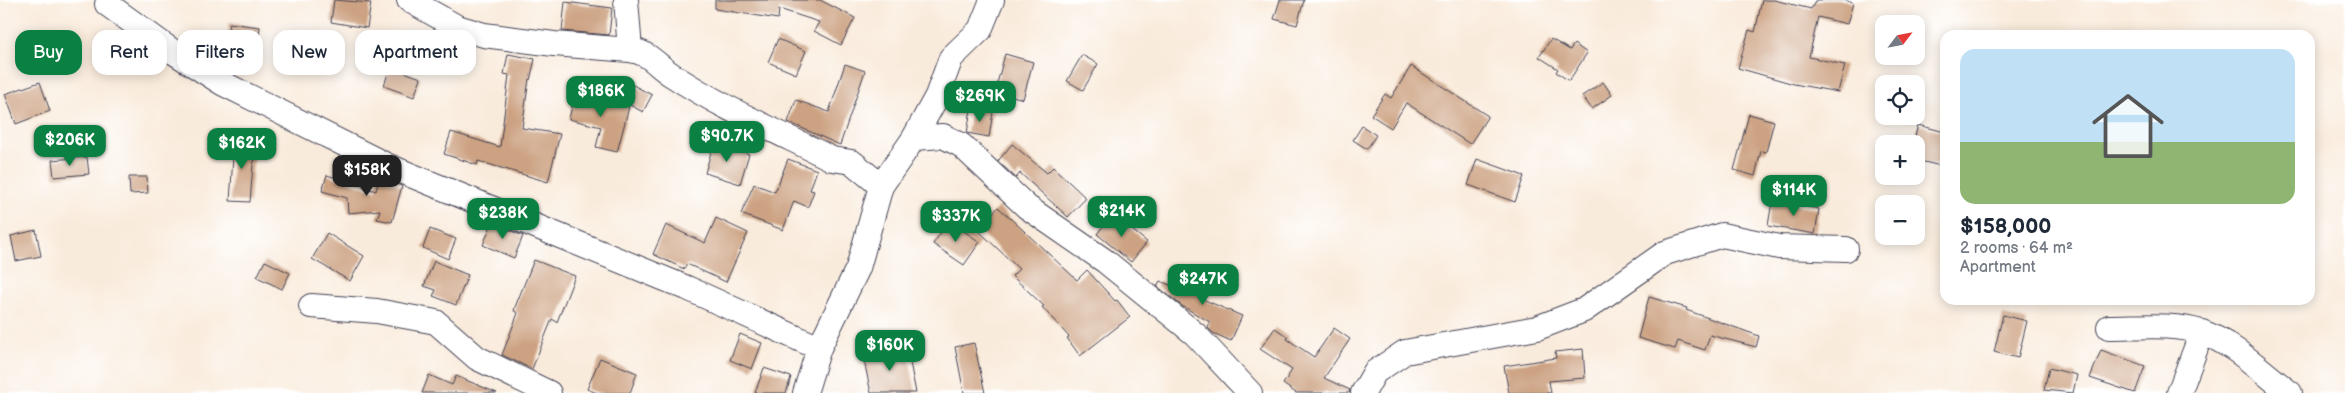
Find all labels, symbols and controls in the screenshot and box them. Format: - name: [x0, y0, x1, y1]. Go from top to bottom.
- north arrow: [1875, 15, 1925, 65]
- map controls: [1875, 15, 1925, 245]
- chip: Buy: [15, 30, 82, 75]
- chip: Rent: [92, 30, 167, 75]
- chip: Filters: [177, 30, 263, 75]
- chip: New: [273, 30, 345, 75]
- chip: Apartment: [355, 30, 476, 75]
- button: locate: [1875, 75, 1925, 125]
- pin: $186K: [566, 76, 636, 118]
- pin: $269K: [945, 80, 1015, 123]
- icon: home: [2083, 81, 2173, 171]
- text: $186K: [577, 82, 625, 101]
- text: $269K: [955, 87, 1005, 106]
- pin: $90.7K: [686, 120, 768, 163]
- pin: $206K: [35, 124, 105, 167]
- text: $90.7K: [700, 127, 754, 146]
- pin: $162K: [207, 128, 277, 170]
- text: $206K: [45, 131, 95, 150]
- text: $162K: [218, 134, 266, 153]
- button: +: [1875, 135, 1925, 185]
- pin: $158K: [332, 154, 402, 197]
- text: $158K: [343, 161, 391, 180]
- pin: $114K: [1759, 174, 1829, 217]
- text: $114K: [1772, 181, 1816, 200]
- button: −: [1875, 195, 1925, 245]
- pin: $214K: [1087, 196, 1157, 238]
- pin: $238K: [468, 198, 538, 240]
- pin: $337K: [921, 200, 991, 243]
- text: $214K: [1099, 202, 1145, 221]
- text: $238K: [478, 204, 528, 223]
- text: $337K: [932, 207, 980, 226]
- text: $158,000: [1960, 214, 2051, 239]
- text: 2 rooms · 64 m²: [1960, 239, 2073, 258]
- text: Apartment: [1960, 258, 2036, 277]
- pin: $247K: [1168, 264, 1238, 306]
- text: $247K: [1179, 270, 1227, 289]
- pin: $160K: [855, 330, 925, 372]
- text: $160K: [866, 336, 914, 355]

